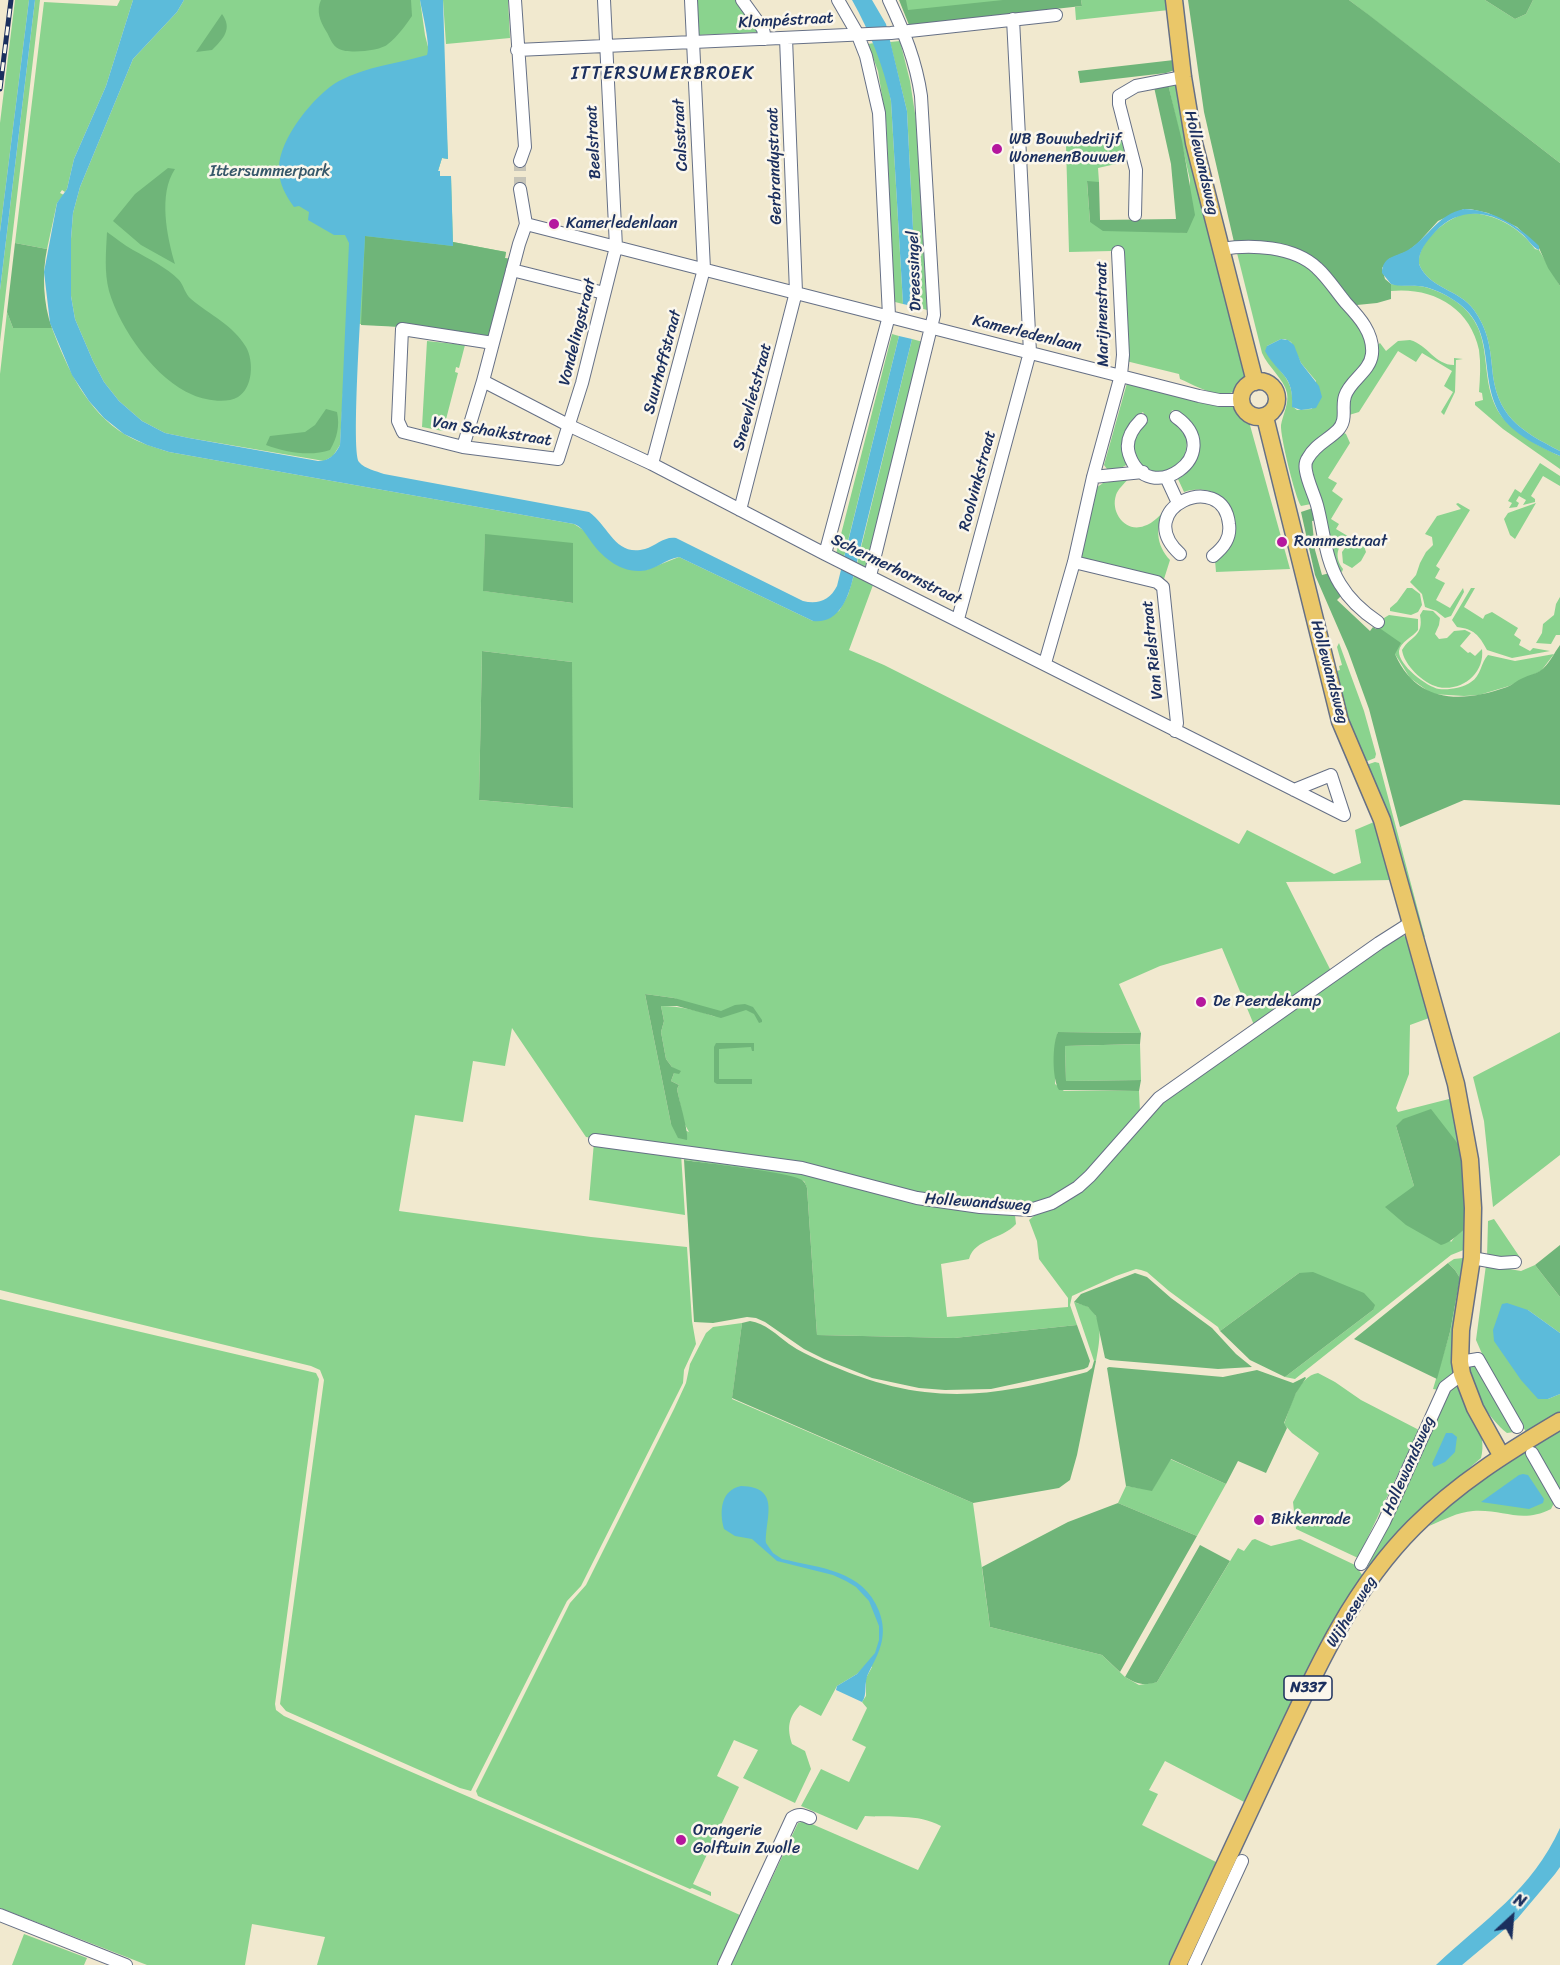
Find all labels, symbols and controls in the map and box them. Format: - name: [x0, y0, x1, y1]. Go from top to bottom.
- street label: Klompéstraat: [738, 9, 834, 33]
- district label: ITTERSUMERBROEK: [571, 63, 755, 85]
- street label: Calsstraat: [670, 98, 692, 172]
- street label: Beelstraat: [582, 104, 606, 180]
- street label: Gerbrandystraat: [763, 107, 787, 225]
- street label: Hollewandsweg: [1180, 109, 1222, 217]
- place label: WB Bouwbedrijf WonenenBouwen: [1009, 130, 1126, 168]
- marker: WB Bouwbedrijf WonenenBouwen: [990, 142, 1004, 156]
- park label: Ittersummerpark: [210, 162, 330, 182]
- place label: Kamerledenlaan: [566, 214, 678, 234]
- marker: Kamerledenlaan: [547, 217, 561, 231]
- street label: Dreessingel: [904, 230, 926, 312]
- street label: Marijnenstraat: [1092, 261, 1114, 367]
- street label: Vondelingstraat: [555, 276, 601, 388]
- street label: Suurhoffstraat: [640, 308, 686, 416]
- street label: Kamerledenlaan: [971, 311, 1083, 357]
- street label: Sneevlietstraat: [729, 341, 777, 453]
- street label: Van Schaikstraat: [431, 413, 553, 451]
- street label: Roolvinkstraat: [955, 429, 1001, 533]
- street label: Schermerhornstraat: [828, 530, 964, 610]
- place label: Rommestraat: [1294, 532, 1387, 552]
- marker: Rommestraat: [1275, 535, 1289, 549]
- street label: Van Rielstraat: [1138, 600, 1168, 700]
- street label: Hollewandsweg: [1306, 618, 1352, 726]
- place label: De Peerdekamp: [1213, 992, 1321, 1012]
- marker: De Peerdekamp: [1194, 995, 1208, 1009]
- street label: Hollewandsweg: [924, 1190, 1032, 1216]
- street label: Hollewandsweg: [1378, 1413, 1440, 1519]
- place label: Bikkenrade: [1271, 1510, 1351, 1530]
- marker: Bikkenrade: [1252, 1513, 1266, 1527]
- street label: Wijheseweg: [1323, 1573, 1381, 1651]
- road number: N337: [1284, 1676, 1332, 1700]
- place label: Orangerie Golftuin Zwolle: [693, 1821, 800, 1859]
- marker: Orangerie Golftuin Zwolle: [674, 1833, 688, 1847]
- text: N: [1509, 1885, 1531, 1916]
- north arrow: [1482, 1887, 1542, 1947]

